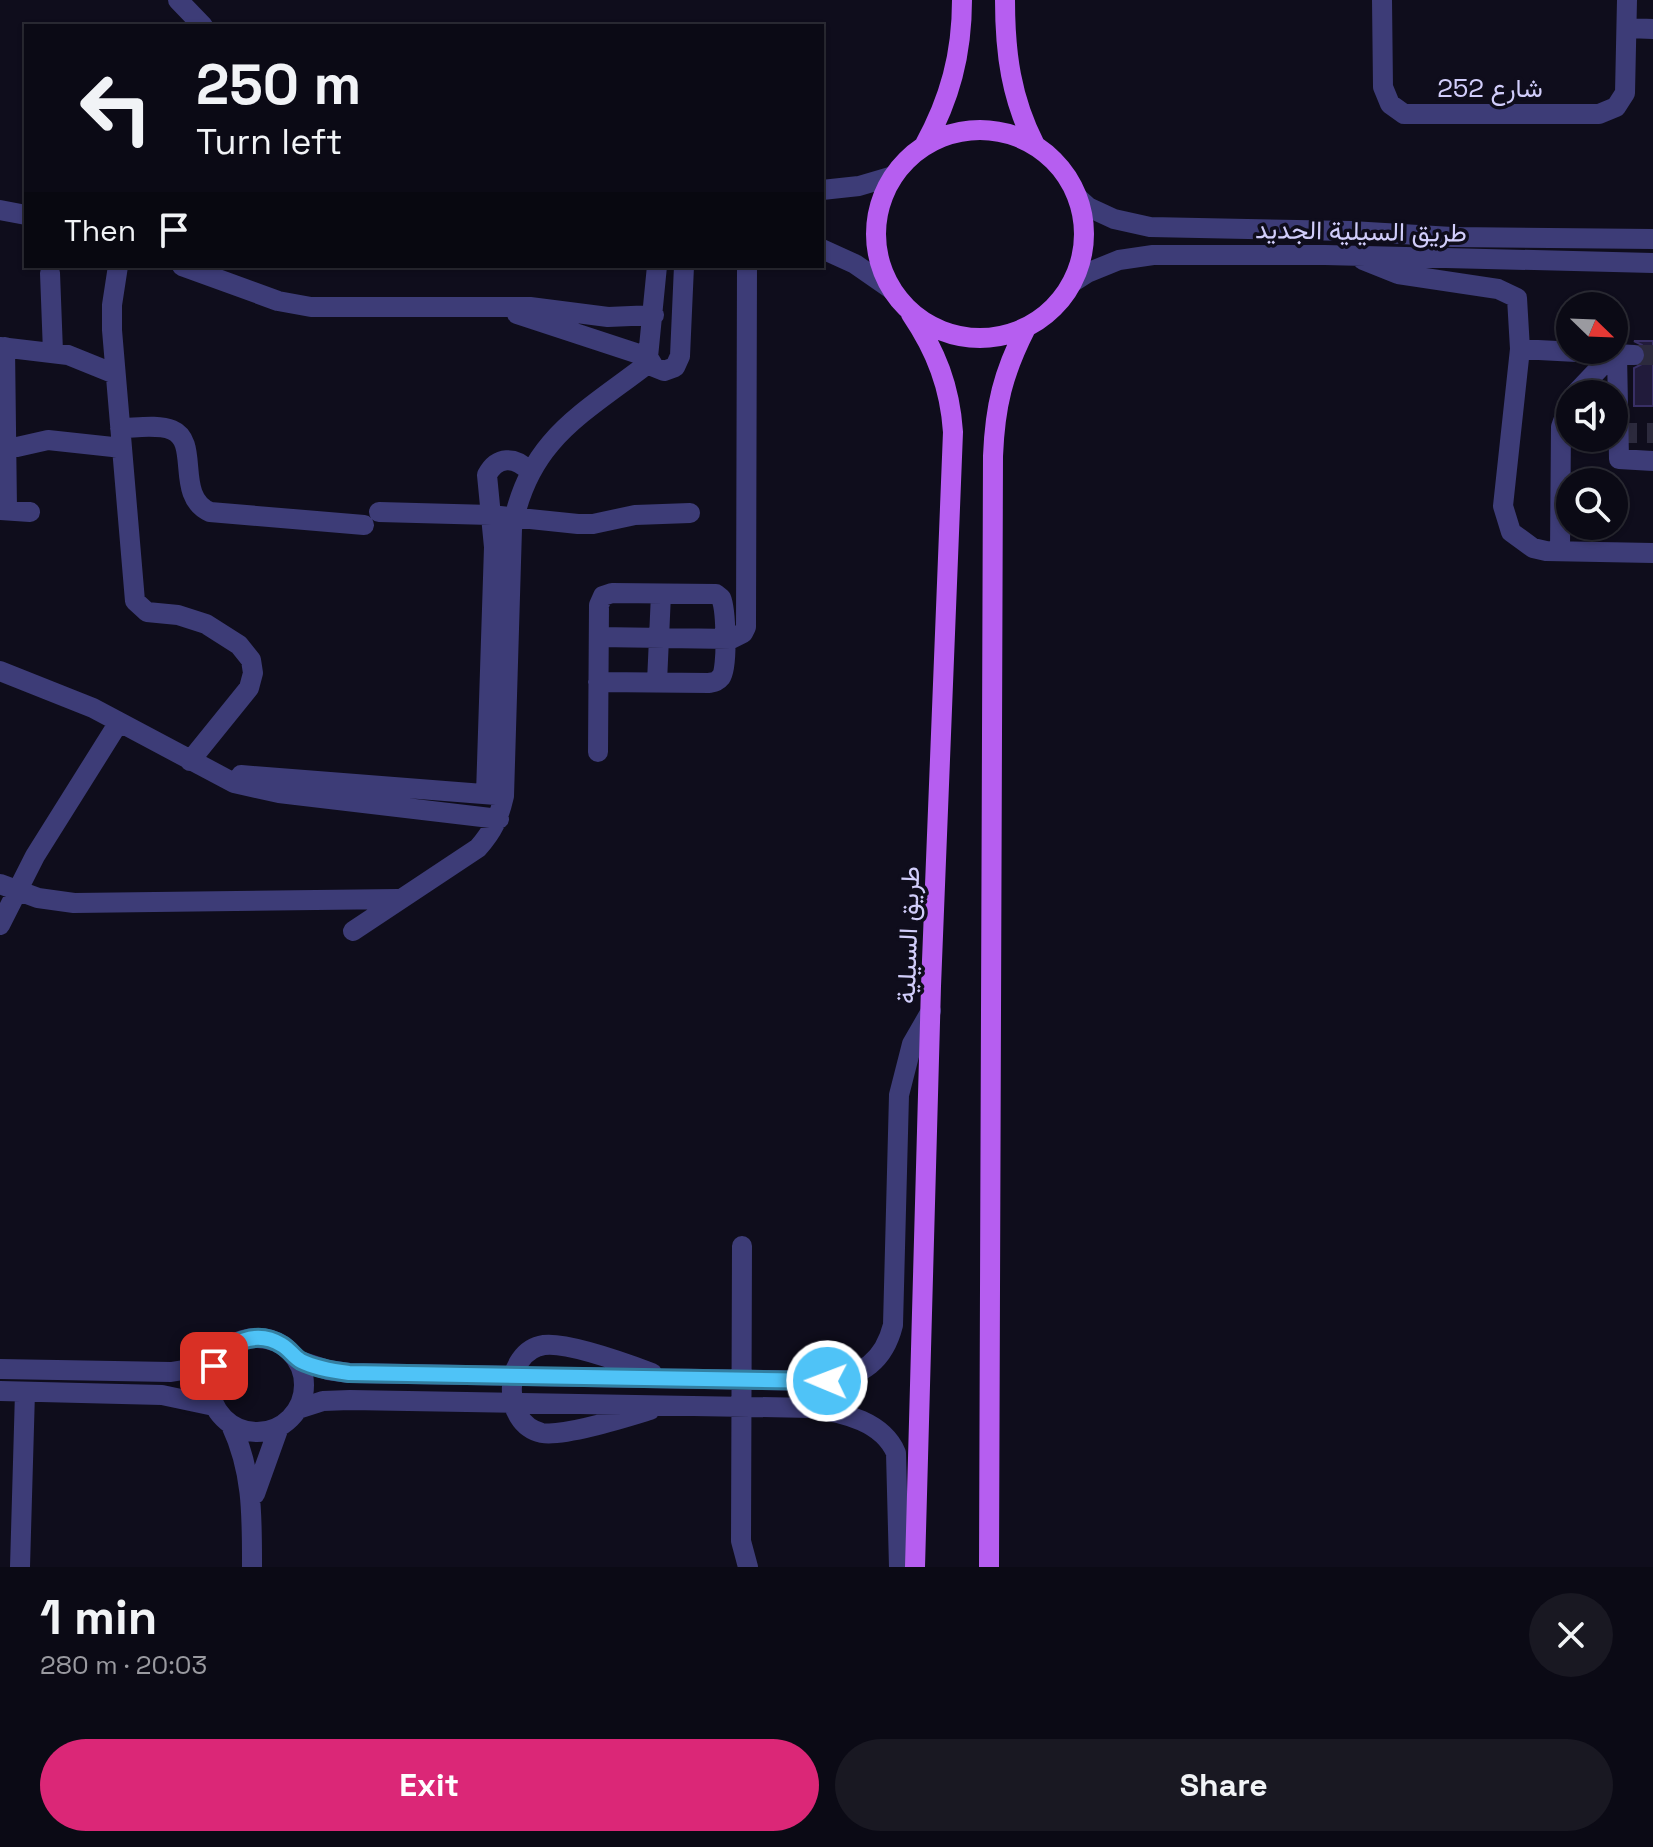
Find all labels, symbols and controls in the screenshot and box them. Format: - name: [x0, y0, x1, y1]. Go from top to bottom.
- text: 250 m: [196, 49, 361, 120]
- icon: left: [64, 56, 168, 160]
- street label: شارع 252: [1437, 71, 1543, 106]
- text: Turn left: [196, 119, 343, 165]
- icon: arrive: [152, 208, 196, 252]
- text: Then: [64, 211, 136, 250]
- street label: طريق السيلية الجديد: [1255, 212, 1467, 250]
- north arrow: [1556, 292, 1628, 364]
- map controls: [1556, 292, 1628, 540]
- button: sound: [1556, 380, 1628, 452]
- button: search: [1556, 468, 1628, 540]
- street label: طريق السيلية: [889, 866, 927, 1004]
- pin: [180, 1332, 248, 1400]
- position arrow: [785, 1339, 869, 1423]
- icon: arrive: [192, 1344, 236, 1388]
- text: 1 min: [40, 1587, 157, 1648]
- button: close: [1529, 1593, 1613, 1677]
- text: 280 m · 20:03: [40, 1648, 207, 1682]
- button: Exit: [40, 1739, 819, 1831]
- button: Share: [835, 1739, 1613, 1831]

